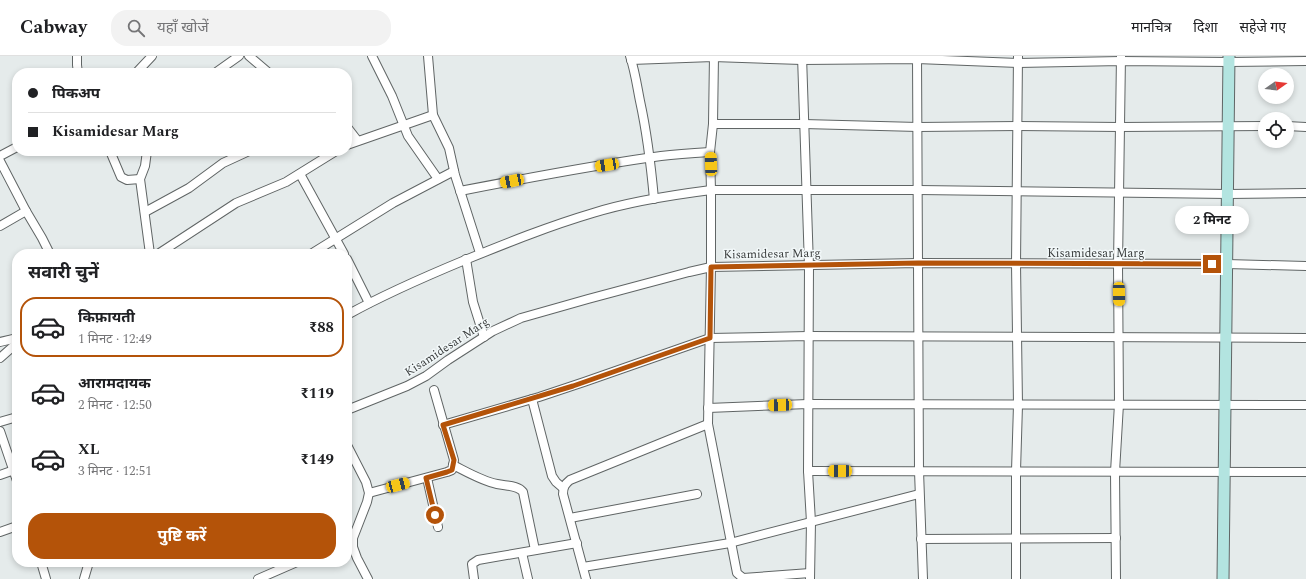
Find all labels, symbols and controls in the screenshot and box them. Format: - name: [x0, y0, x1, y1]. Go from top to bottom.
- search box: [111, 10, 391, 46]
- text: Cabway: [20, 13, 87, 42]
- text: यहाँ खोजें: [157, 16, 209, 39]
- icon: search: [125, 17, 147, 39]
- text: मानचित्र: [1131, 17, 1171, 38]
- text: दिशा: [1193, 17, 1218, 38]
- text: सहेजे गए: [1240, 17, 1286, 38]
- north arrow: [1258, 68, 1294, 104]
- map controls: [1258, 68, 1294, 148]
- text: पिकअप: [52, 82, 100, 105]
- button: locate: [1258, 112, 1294, 148]
- text: Kisamidesar Marg: [52, 120, 179, 143]
- car: [705, 152, 717, 176]
- car: [594, 157, 620, 173]
- car: [499, 173, 525, 189]
- callout: 2 मिनट: [1175, 206, 1249, 234]
- text: 2 मिनट: [1193, 210, 1231, 230]
- street label: Kisamidesar Marg: [723, 244, 821, 264]
- street label: Kisamidesar Marg: [1047, 244, 1145, 263]
- route end: [1203, 255, 1221, 273]
- text: सवारी चुनें: [28, 259, 99, 286]
- car: [1113, 282, 1125, 306]
- text: किफ़ायती: [78, 306, 135, 329]
- icon: car: [30, 309, 66, 345]
- street label: Kisamidesar Marg: [401, 313, 493, 381]
- text: ₹88: [309, 316, 334, 339]
- text: 1 मिनट · 12:49: [78, 329, 152, 349]
- text: आरामदायक: [78, 372, 151, 395]
- icon: car: [30, 375, 66, 411]
- text: ₹119: [300, 382, 334, 405]
- text: 2 मिनट · 12:50: [78, 395, 152, 415]
- car: [768, 399, 792, 411]
- text: XL: [78, 438, 99, 461]
- icon: car: [30, 441, 66, 477]
- text: ₹149: [300, 448, 334, 471]
- text: 3 मिनट · 12:51: [78, 461, 152, 481]
- car: [828, 465, 852, 477]
- car: [385, 476, 411, 494]
- route start: [426, 506, 444, 524]
- button: पुष्टि करें: [28, 513, 336, 559]

